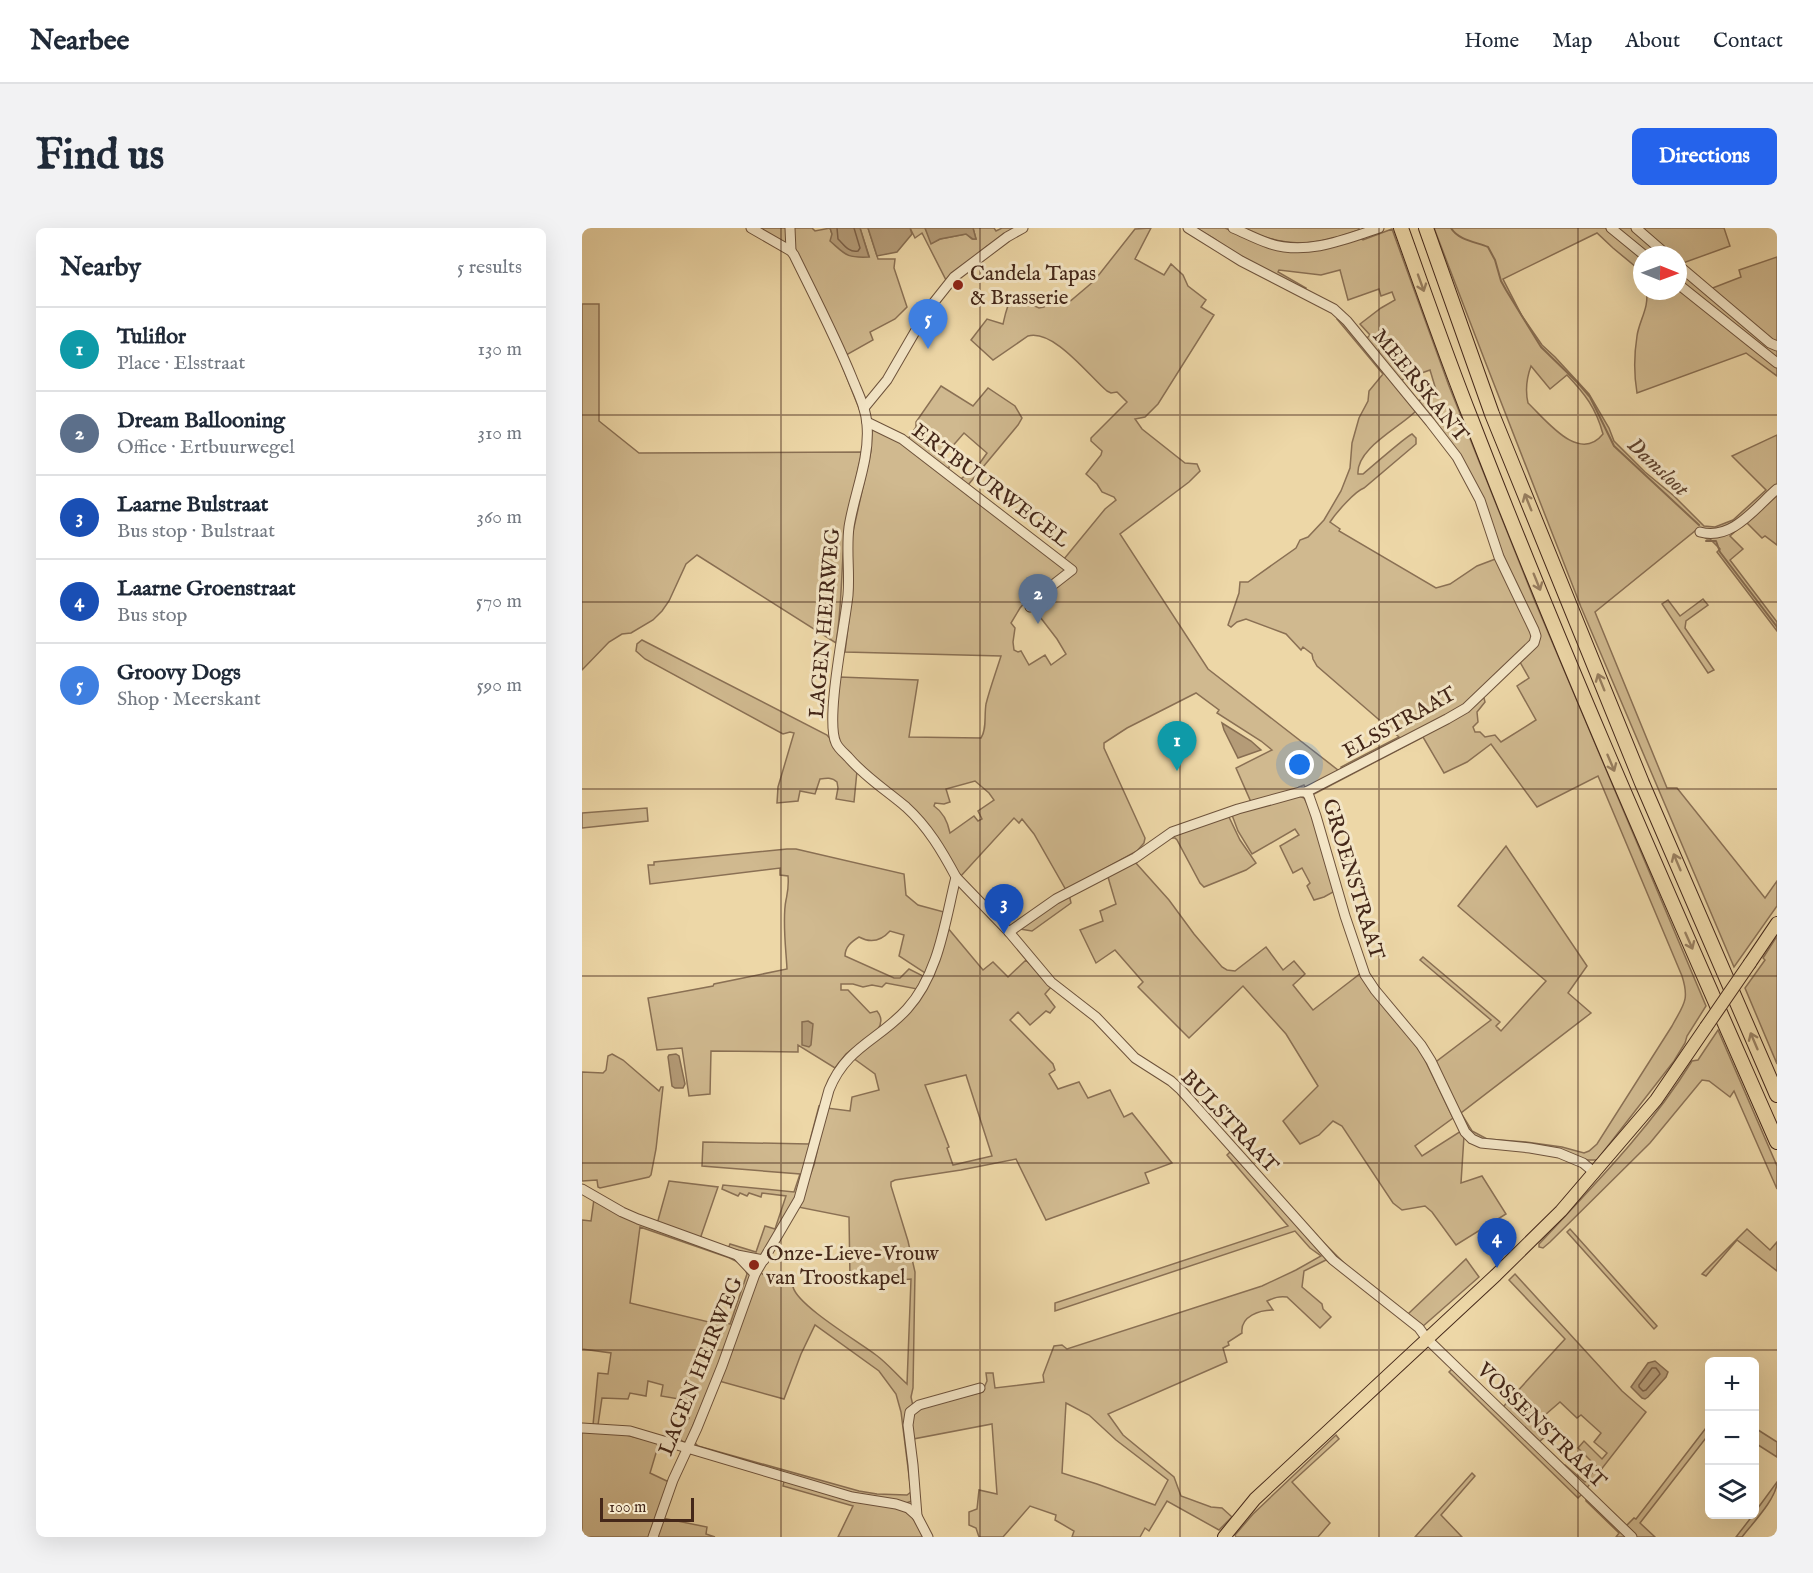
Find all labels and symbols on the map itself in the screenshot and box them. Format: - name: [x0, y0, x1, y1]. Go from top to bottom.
- north arrow: [1633, 246, 1687, 300]
- place label: Candela Tapas & Brasserie: [970, 261, 1096, 312]
- one-way arrow: [1416, 273, 1427, 292]
- marker: Candela Tapas & Brasserie: [951, 278, 965, 292]
- pin: 5: [908, 300, 948, 349]
- street label: MEERSKANT: [1366, 324, 1474, 449]
- street label: ERTBUURWEGEL: [906, 418, 1074, 554]
- water label: Damsloot: [1621, 432, 1695, 504]
- one-way arrow: [1521, 493, 1532, 512]
- street label: LAGEN HEIRWEG: [804, 527, 847, 719]
- one-way arrow: [1532, 573, 1543, 591]
- pin: 2: [1018, 574, 1058, 624]
- one-way arrow: [1595, 674, 1606, 692]
- street label: ELSSTRAAT: [1338, 681, 1462, 765]
- pin: 1: [1158, 722, 1196, 771]
- your location: [1285, 750, 1314, 779]
- one-way arrow: [1606, 753, 1617, 771]
- street label: GROENSTRAAT: [1315, 796, 1390, 964]
- one-way arrow: [1671, 854, 1682, 872]
- pin: 3: [984, 884, 1024, 934]
- one-way arrow: [1684, 932, 1695, 950]
- one-way arrow: [1748, 1033, 1759, 1051]
- street label: BULSTRAAT: [1174, 1065, 1284, 1180]
- pin: 4: [1478, 1218, 1516, 1268]
- place label: Onze-Lieve-Vrouw van Troostkapel: [766, 1241, 940, 1292]
- marker: Onze-Lieve-Vrouw van Troostkapel: [747, 1258, 761, 1272]
- street label: LAGEN HEIRWEG: [653, 1273, 750, 1460]
- street label: VOSSENSTRAAT: [1470, 1357, 1612, 1495]
- scale bar: [600, 1495, 694, 1522]

